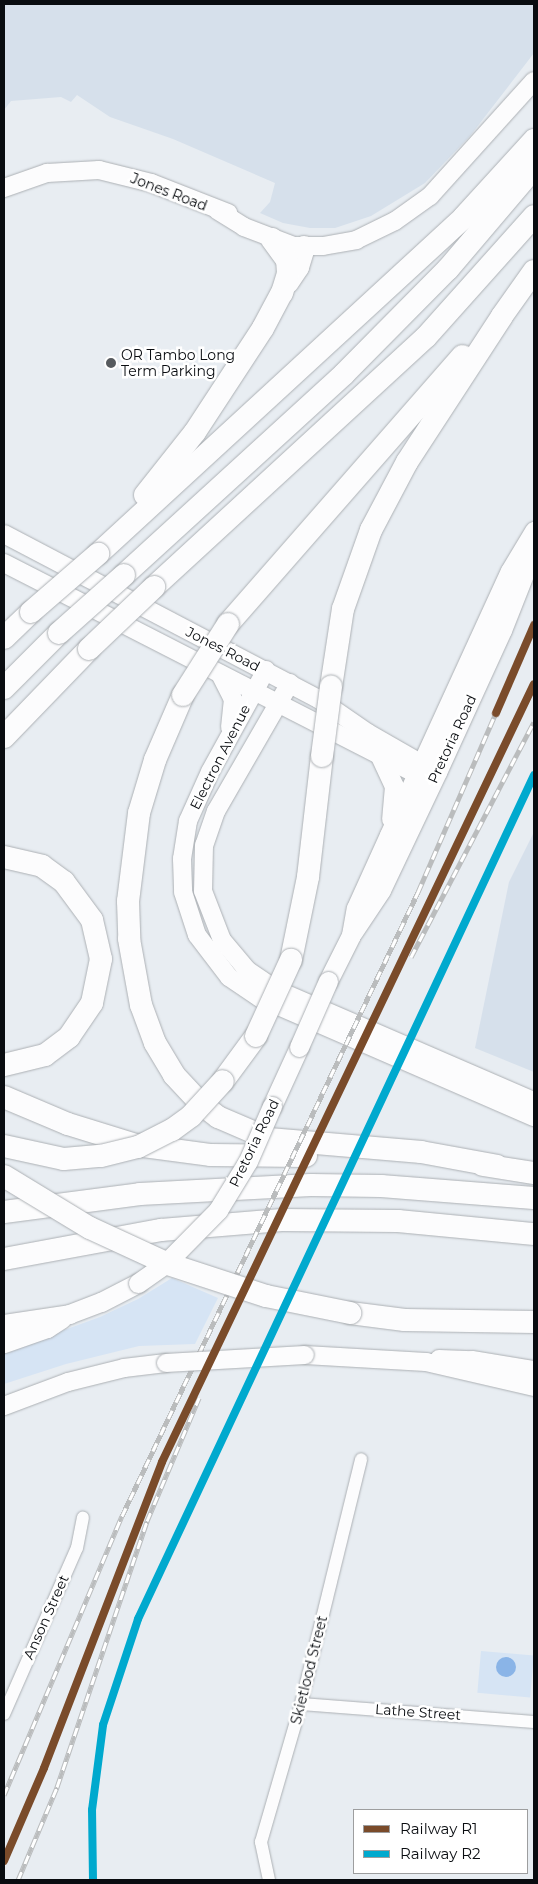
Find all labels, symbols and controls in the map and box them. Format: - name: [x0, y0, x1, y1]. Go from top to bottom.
- street label: Jones Road: [128, 170, 210, 214]
- place label: OR Tambo Long Term Parking: [121, 347, 235, 380]
- marker: OR Tambo Long Term Parking: [105, 357, 117, 369]
- street label: Jones Road: [183, 623, 263, 675]
- street label: Pretoria Road: [424, 692, 480, 786]
- street label: Electron Avenue: [186, 702, 254, 812]
- street label: Pretoria Road: [225, 1096, 283, 1190]
- street label: Anson Street: [20, 1572, 72, 1662]
- street label: Skietlood Street: [287, 1614, 331, 1726]
- street label: Lathe Street: [374, 1701, 462, 1723]
- legend: [353, 1809, 528, 1874]
- text: Railway R1: [400, 1819, 477, 1838]
- text: Railway R2: [400, 1844, 481, 1863]

